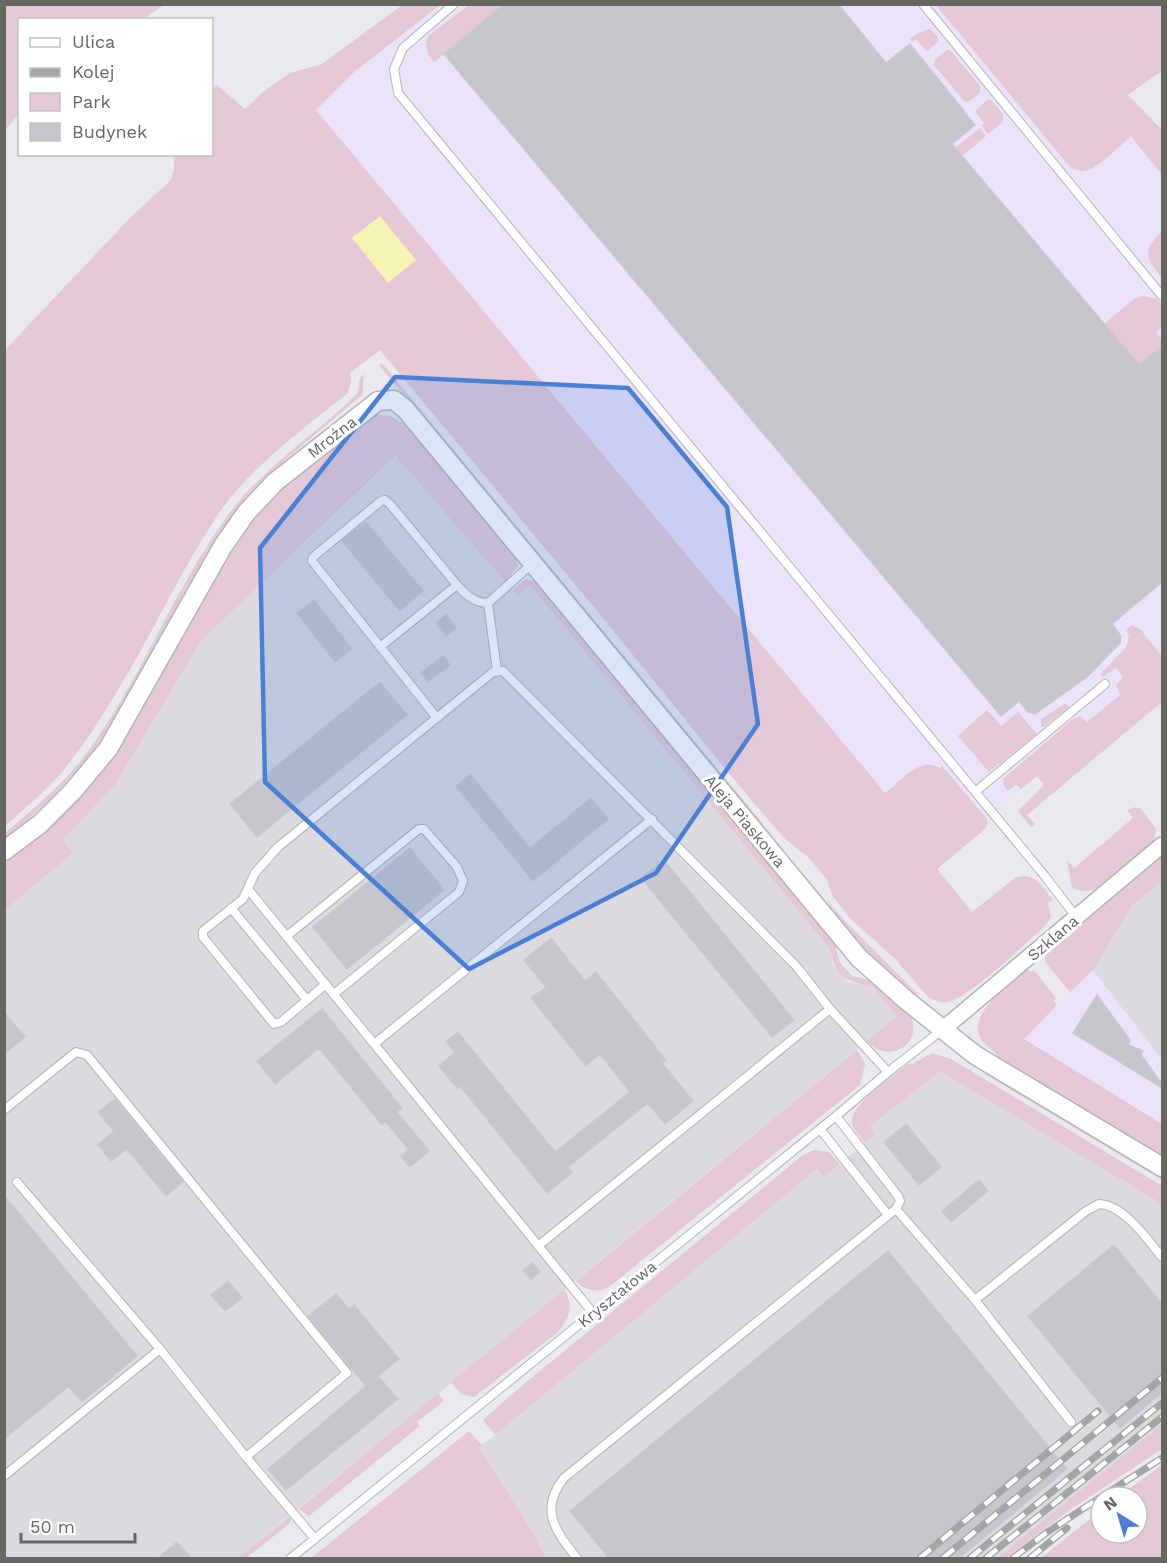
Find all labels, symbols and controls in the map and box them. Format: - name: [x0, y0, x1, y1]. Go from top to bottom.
- legend: [18, 18, 213, 156]
- text: Ulica: [72, 31, 115, 52]
- text: Kolej: [72, 61, 115, 82]
- text: Park: [72, 91, 111, 112]
- text: Budynek: [72, 121, 147, 142]
- street label: Mroźna: [304, 412, 360, 462]
- street label: Aleja Piaskowa: [701, 771, 789, 871]
- street label: Szklana: [1024, 911, 1082, 965]
- street label: Kryształowa: [574, 1257, 660, 1331]
- north arrow: [1089, 1485, 1149, 1545]
- text: N: [1100, 1492, 1121, 1515]
- scale bar: [21, 1506, 135, 1544]
- text: 50 m: [30, 1516, 75, 1537]

